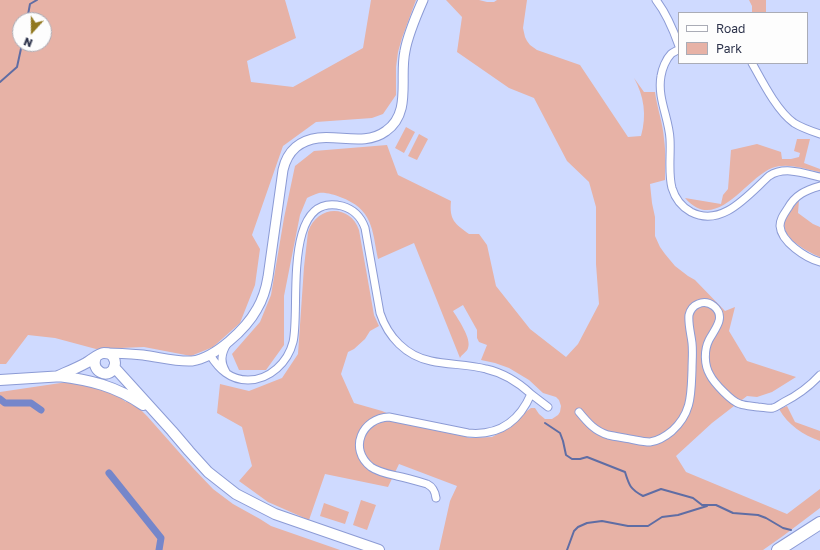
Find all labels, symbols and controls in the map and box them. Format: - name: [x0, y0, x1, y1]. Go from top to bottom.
- north arrow: [12, 12, 52, 52]
- legend: [678, 12, 808, 64]
- text: Road: [716, 21, 745, 36]
- text: N: [22, 35, 34, 50]
- text: Park: [716, 41, 742, 56]

